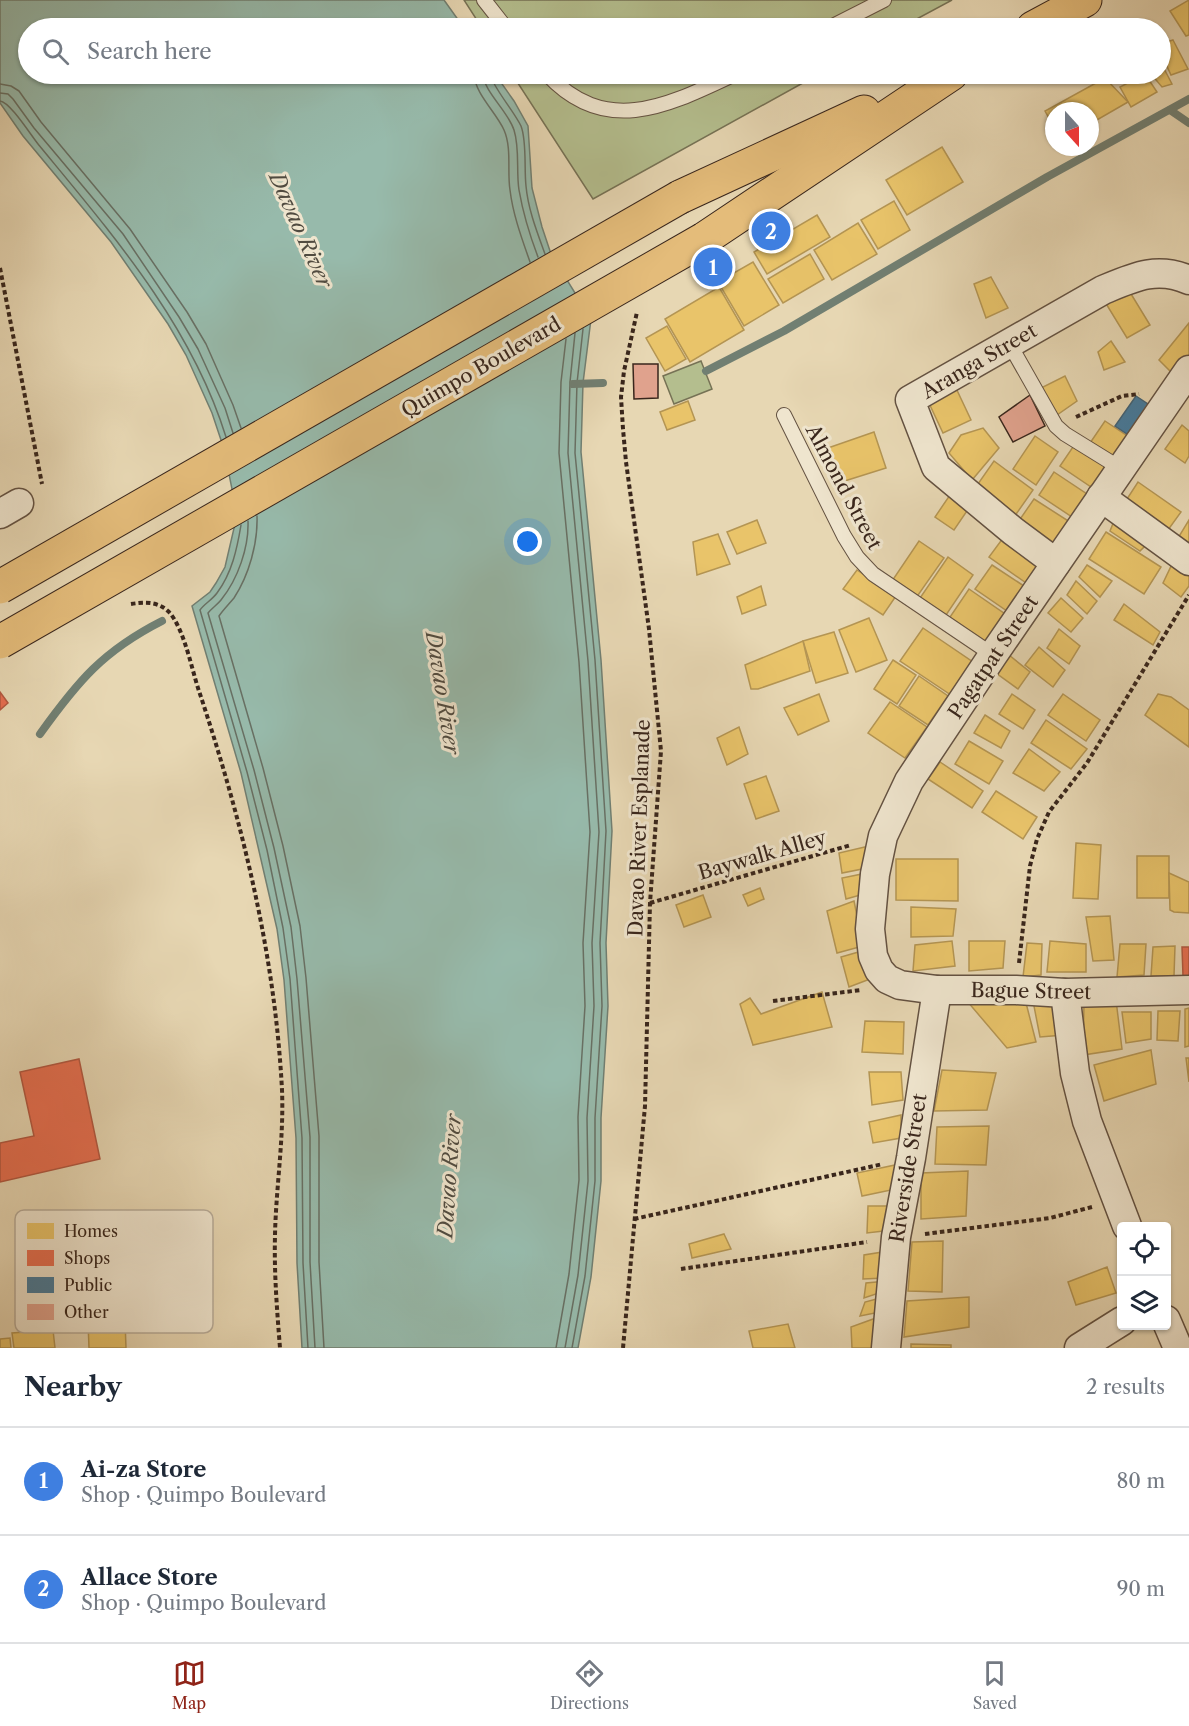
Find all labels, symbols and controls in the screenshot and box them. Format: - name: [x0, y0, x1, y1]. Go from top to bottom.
- search box: [18, 18, 1171, 84]
- icon: search: [39, 35, 72, 68]
- text: Search here: [87, 38, 212, 65]
- north arrow: [1045, 102, 1099, 156]
- water label: Davao River: [263, 166, 338, 293]
- pin: 2: [752, 208, 790, 254]
- pin: 1: [694, 244, 732, 290]
- street label: Quimpo Boulevard: [397, 312, 565, 422]
- street label: Aranga Street: [916, 318, 1041, 404]
- street label: Almond Street: [800, 419, 887, 554]
- your location: [513, 527, 542, 556]
- street label: Pagatpat Street: [943, 591, 1043, 723]
- water label: Davao River: [421, 628, 465, 758]
- street label: Davao River Esplanade: [623, 719, 655, 937]
- street label: Baywalk Alley: [695, 825, 830, 885]
- street label: Bague Street: [970, 978, 1092, 1004]
- street label: Riverside Street: [884, 1092, 932, 1244]
- water label: Davao River: [432, 1112, 466, 1241]
- legend: [15, 1210, 213, 1333]
- text: Homes: [64, 1221, 118, 1241]
- map controls: [1117, 1222, 1171, 1330]
- button: locate: [1117, 1222, 1171, 1276]
- text: Shops: [64, 1248, 110, 1268]
- text: Public: [64, 1275, 112, 1295]
- button: layers: [1117, 1276, 1171, 1330]
- text: Other: [64, 1302, 109, 1322]
- text: Nearby: [24, 1371, 122, 1403]
- text: 2 results: [1086, 1375, 1165, 1399]
- text: Ai-za Store: [81, 1456, 207, 1483]
- text: 1: [39, 1469, 48, 1493]
- text: 80 m: [1117, 1469, 1165, 1493]
- text: Shop · Quimpo Boulevard: [81, 1483, 326, 1507]
- text: Allace Store: [81, 1564, 218, 1591]
- text: 2: [38, 1577, 49, 1601]
- text: 90 m: [1117, 1577, 1165, 1601]
- text: Shop · Quimpo Boulevard: [81, 1591, 326, 1615]
- tab: Map: [172, 1657, 206, 1713]
- tab: Directions: [550, 1657, 629, 1713]
- tab: Saved: [973, 1657, 1017, 1713]

